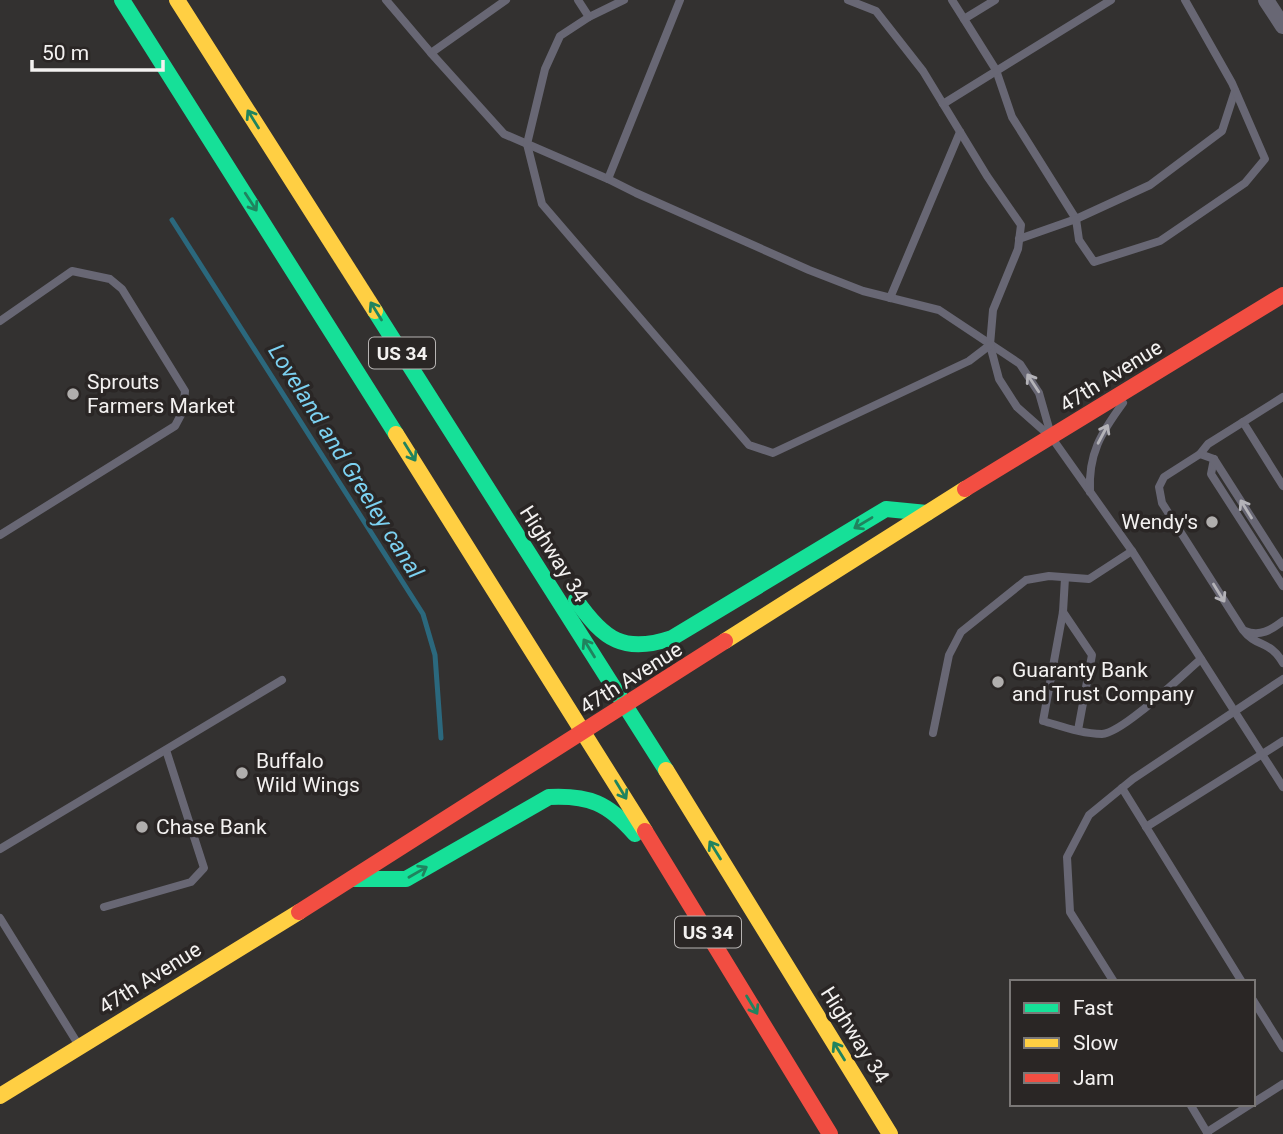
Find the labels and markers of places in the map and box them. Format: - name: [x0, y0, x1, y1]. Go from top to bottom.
- place label: Sprouts Farmers Market: [87, 370, 235, 418]
- marker: Sprouts Farmers Market: [65, 386, 81, 402]
- place label: Wendy's: [1121, 510, 1198, 534]
- marker: Wendy's: [1204, 514, 1220, 530]
- place label: Guaranty Bank and Trust Company: [1012, 658, 1194, 706]
- marker: Guaranty Bank and Trust Company: [990, 674, 1006, 690]
- place label: Buffalo Wild Wings: [256, 749, 360, 797]
- marker: Buffalo Wild Wings: [234, 765, 250, 781]
- place label: Chase Bank: [156, 815, 267, 839]
- marker: Chase Bank: [134, 819, 150, 835]

